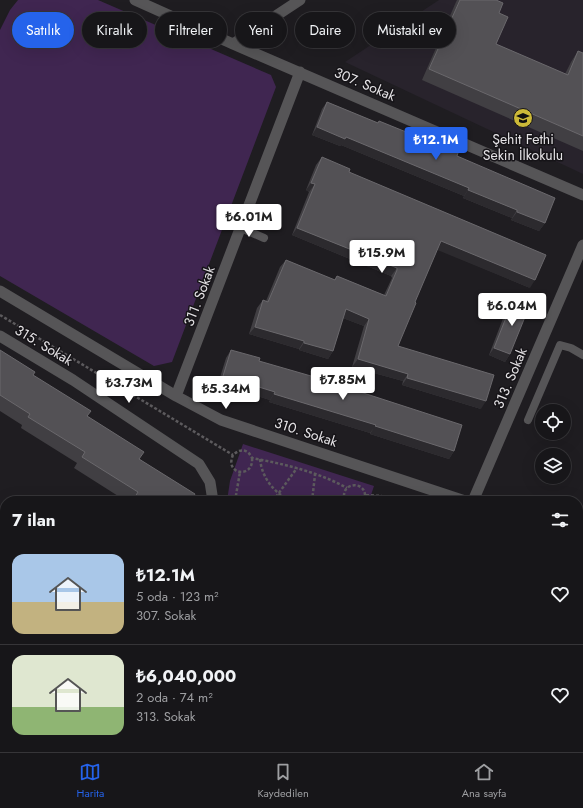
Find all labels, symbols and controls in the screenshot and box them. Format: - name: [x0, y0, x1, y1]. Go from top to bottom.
- chip: Satılık: [12, 12, 74, 48]
- chip: Kiralık: [82, 12, 147, 48]
- chip: Filtreler: [155, 12, 227, 48]
- chip: Yeni: [235, 12, 287, 48]
- chip: Daire: [295, 12, 355, 48]
- chip: Müstakil ev: [363, 12, 456, 48]
- street label: 307. Sokak: [331, 62, 399, 106]
- school or university icon: Şehit Fethi Sekin İlkokulu: [512, 107, 534, 129]
- pin: ₺12.1M: [403, 127, 469, 161]
- place label: Şehit Fethi Sekin İlkokulu: [483, 129, 563, 165]
- text: ₺12.1M: [414, 130, 458, 149]
- pin: ₺6.01M: [216, 204, 282, 238]
- text: ₺6.01M: [225, 207, 273, 226]
- pin: ₺15.9M: [349, 240, 415, 274]
- text: ₺15.9M: [359, 243, 405, 262]
- street label: 311. Sokak: [178, 262, 220, 329]
- pin: ₺6.04M: [479, 293, 545, 327]
- text: ₺6.04M: [487, 296, 537, 315]
- street label: 315. Sokak: [11, 320, 78, 371]
- street label: 313. Sokak: [488, 344, 532, 411]
- pin: ₺7.85M: [310, 367, 376, 401]
- pin: ₺3.73M: [96, 370, 162, 404]
- text: ₺7.85M: [320, 370, 366, 389]
- text: ₺3.73M: [106, 373, 153, 392]
- pin: ₺5.34M: [193, 376, 259, 410]
- text: ₺5.34M: [202, 379, 250, 398]
- map controls: [535, 404, 571, 484]
- button: locate: [535, 404, 571, 440]
- street label: 310. Sokak: [272, 412, 341, 452]
- button: layers: [535, 448, 571, 484]
- text: 7 ilan: [12, 508, 56, 532]
- icon: filters: [549, 509, 571, 531]
- text: ₺12.1M: [136, 563, 195, 587]
- icon: home: [44, 570, 92, 618]
- icon: heart: [549, 583, 571, 605]
- text: 5 oda · 123 m²: [136, 587, 219, 606]
- text: 307. Sokak: [136, 606, 196, 625]
- text: ₺6,040,000: [136, 664, 236, 688]
- icon: home: [44, 671, 92, 719]
- icon: heart: [549, 684, 571, 706]
- text: 2 oda · 74 m²: [136, 688, 213, 707]
- text: 313. Sokak: [136, 707, 196, 726]
- tab: Harita: [77, 761, 104, 801]
- tab: Kaydedilen: [257, 761, 309, 801]
- tab: Ana sayfa: [462, 761, 506, 801]

